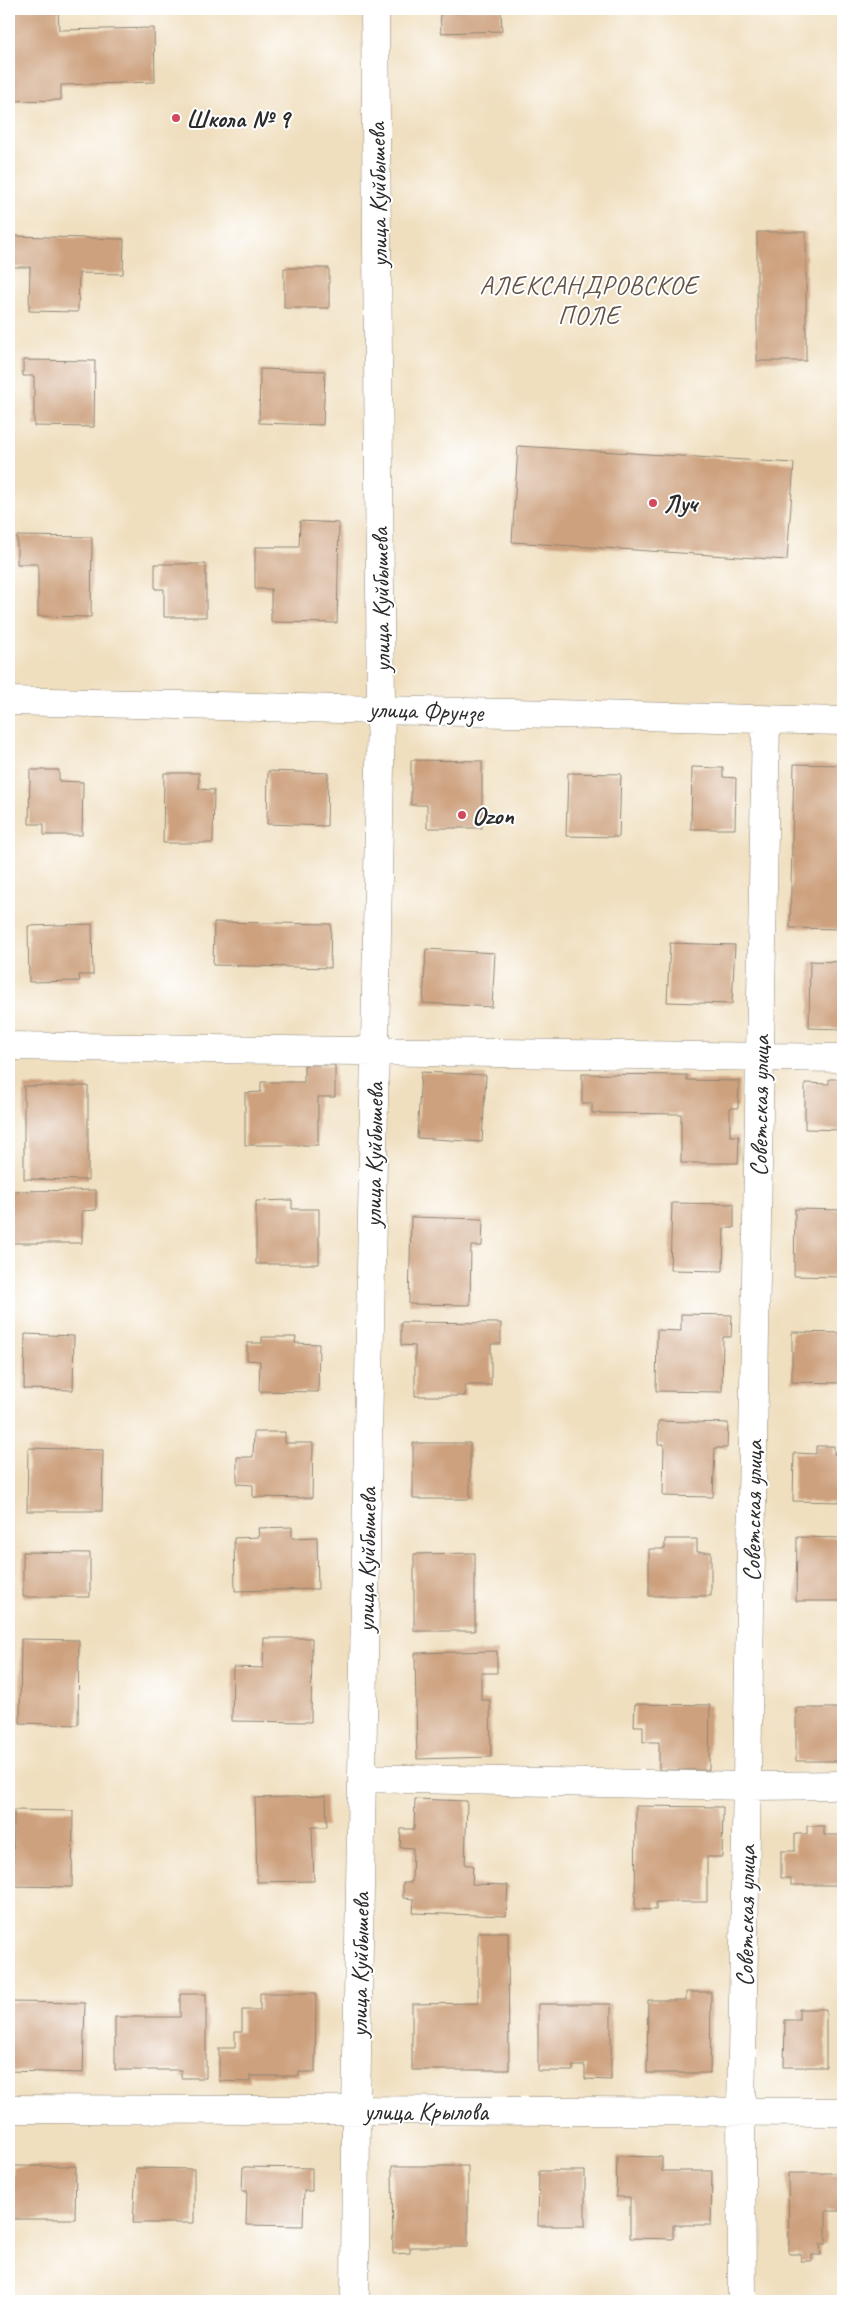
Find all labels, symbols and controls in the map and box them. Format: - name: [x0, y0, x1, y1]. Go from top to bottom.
- place label: Школа № 9: [186, 103, 292, 135]
- marker: Школа № 9: [170, 112, 182, 124]
- street label: улица Куйбышева: [361, 120, 395, 270]
- district label: АЛЕКСАНДРОВСКОЕ ПОЛЕ: [479, 269, 700, 332]
- place label: Луч: [663, 488, 700, 520]
- marker: Луч: [647, 497, 659, 509]
- street label: улица Куйбышева: [364, 525, 398, 675]
- street label: улица Фрунзе: [366, 693, 486, 729]
- place label: Ozon: [472, 800, 514, 832]
- marker: Ozon: [456, 809, 468, 821]
- street label: Советская улица: [743, 1033, 777, 1177]
- street label: улица Куйбышева: [357, 1080, 391, 1230]
- street label: Советская улица: [736, 1438, 770, 1582]
- street label: улица Куйбышева: [350, 1485, 384, 1635]
- street label: Советская улица: [729, 1843, 763, 1987]
- street label: улица Куйбышева: [343, 1890, 377, 2040]
- street label: улица Крылова: [362, 2096, 490, 2128]

